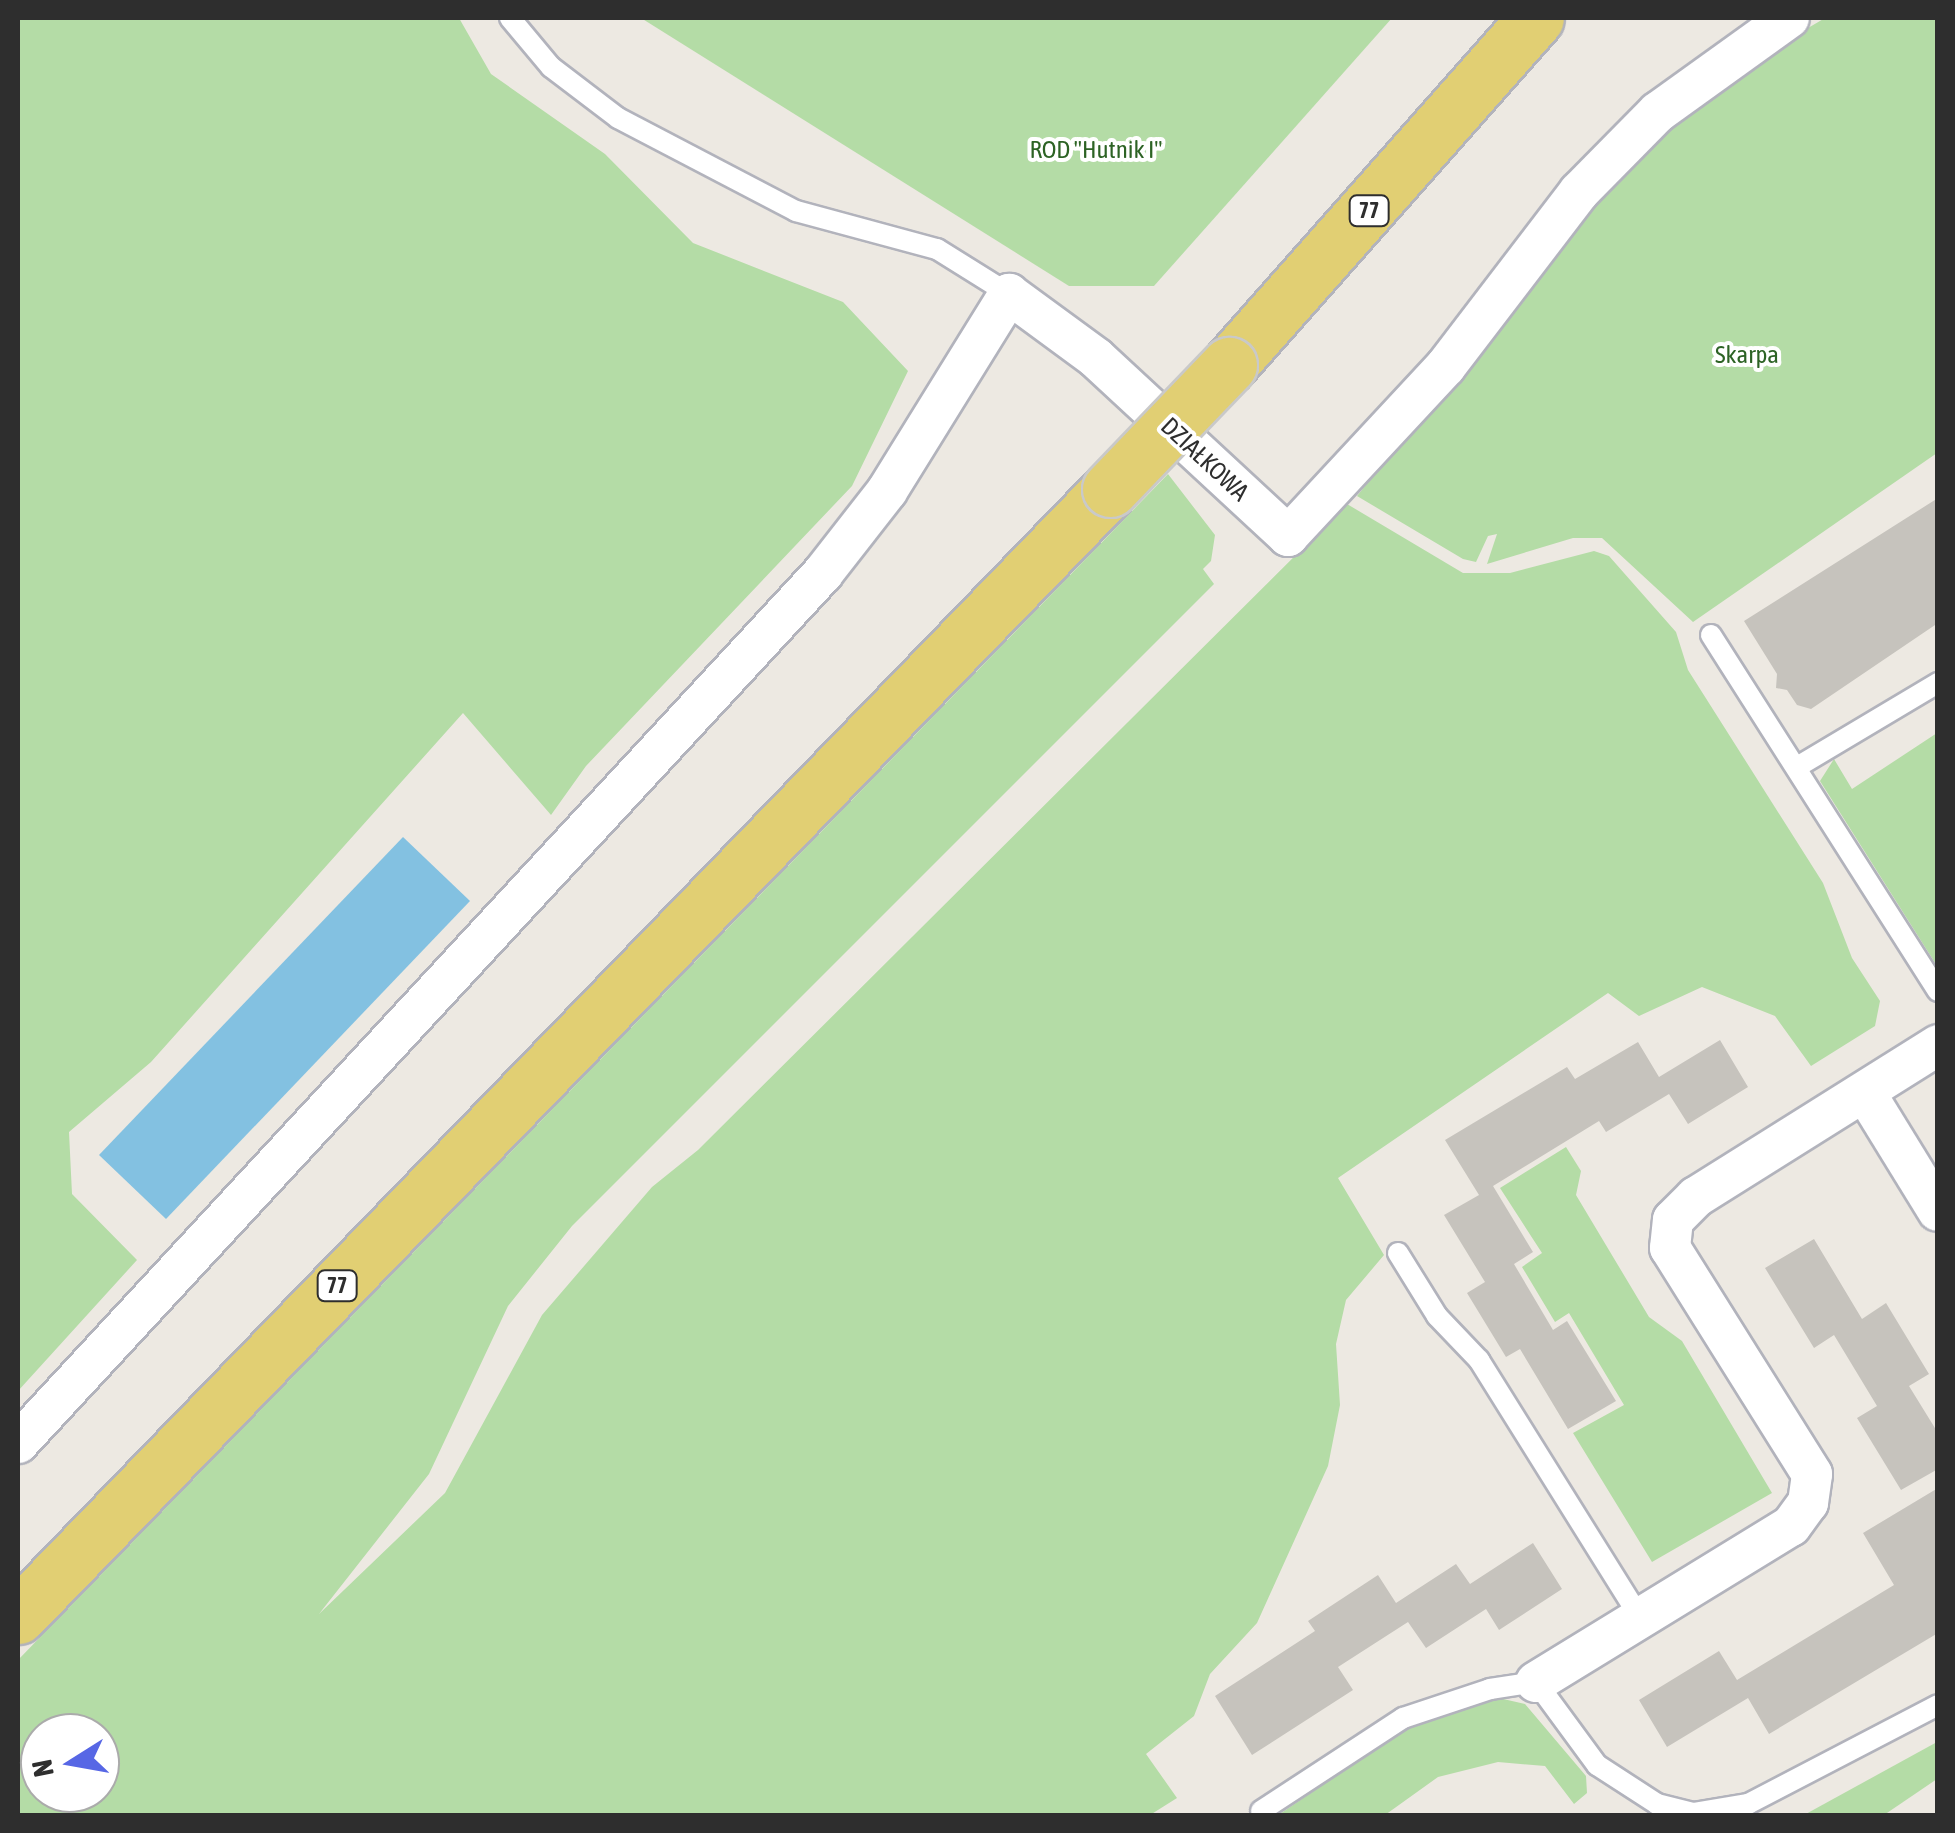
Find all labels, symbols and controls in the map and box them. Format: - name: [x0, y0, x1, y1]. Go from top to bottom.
- park label: ROD "Hutnik I": [1029, 134, 1163, 164]
- road number: 77: [1346, 194, 1392, 228]
- park label: Skarpa: [1715, 339, 1779, 369]
- street label: DZIAŁKOWA: [1155, 411, 1255, 507]
- road number: 77: [314, 1269, 360, 1303]
- north arrow: [20, 1713, 120, 1813]
- text: N: [25, 1757, 60, 1780]

